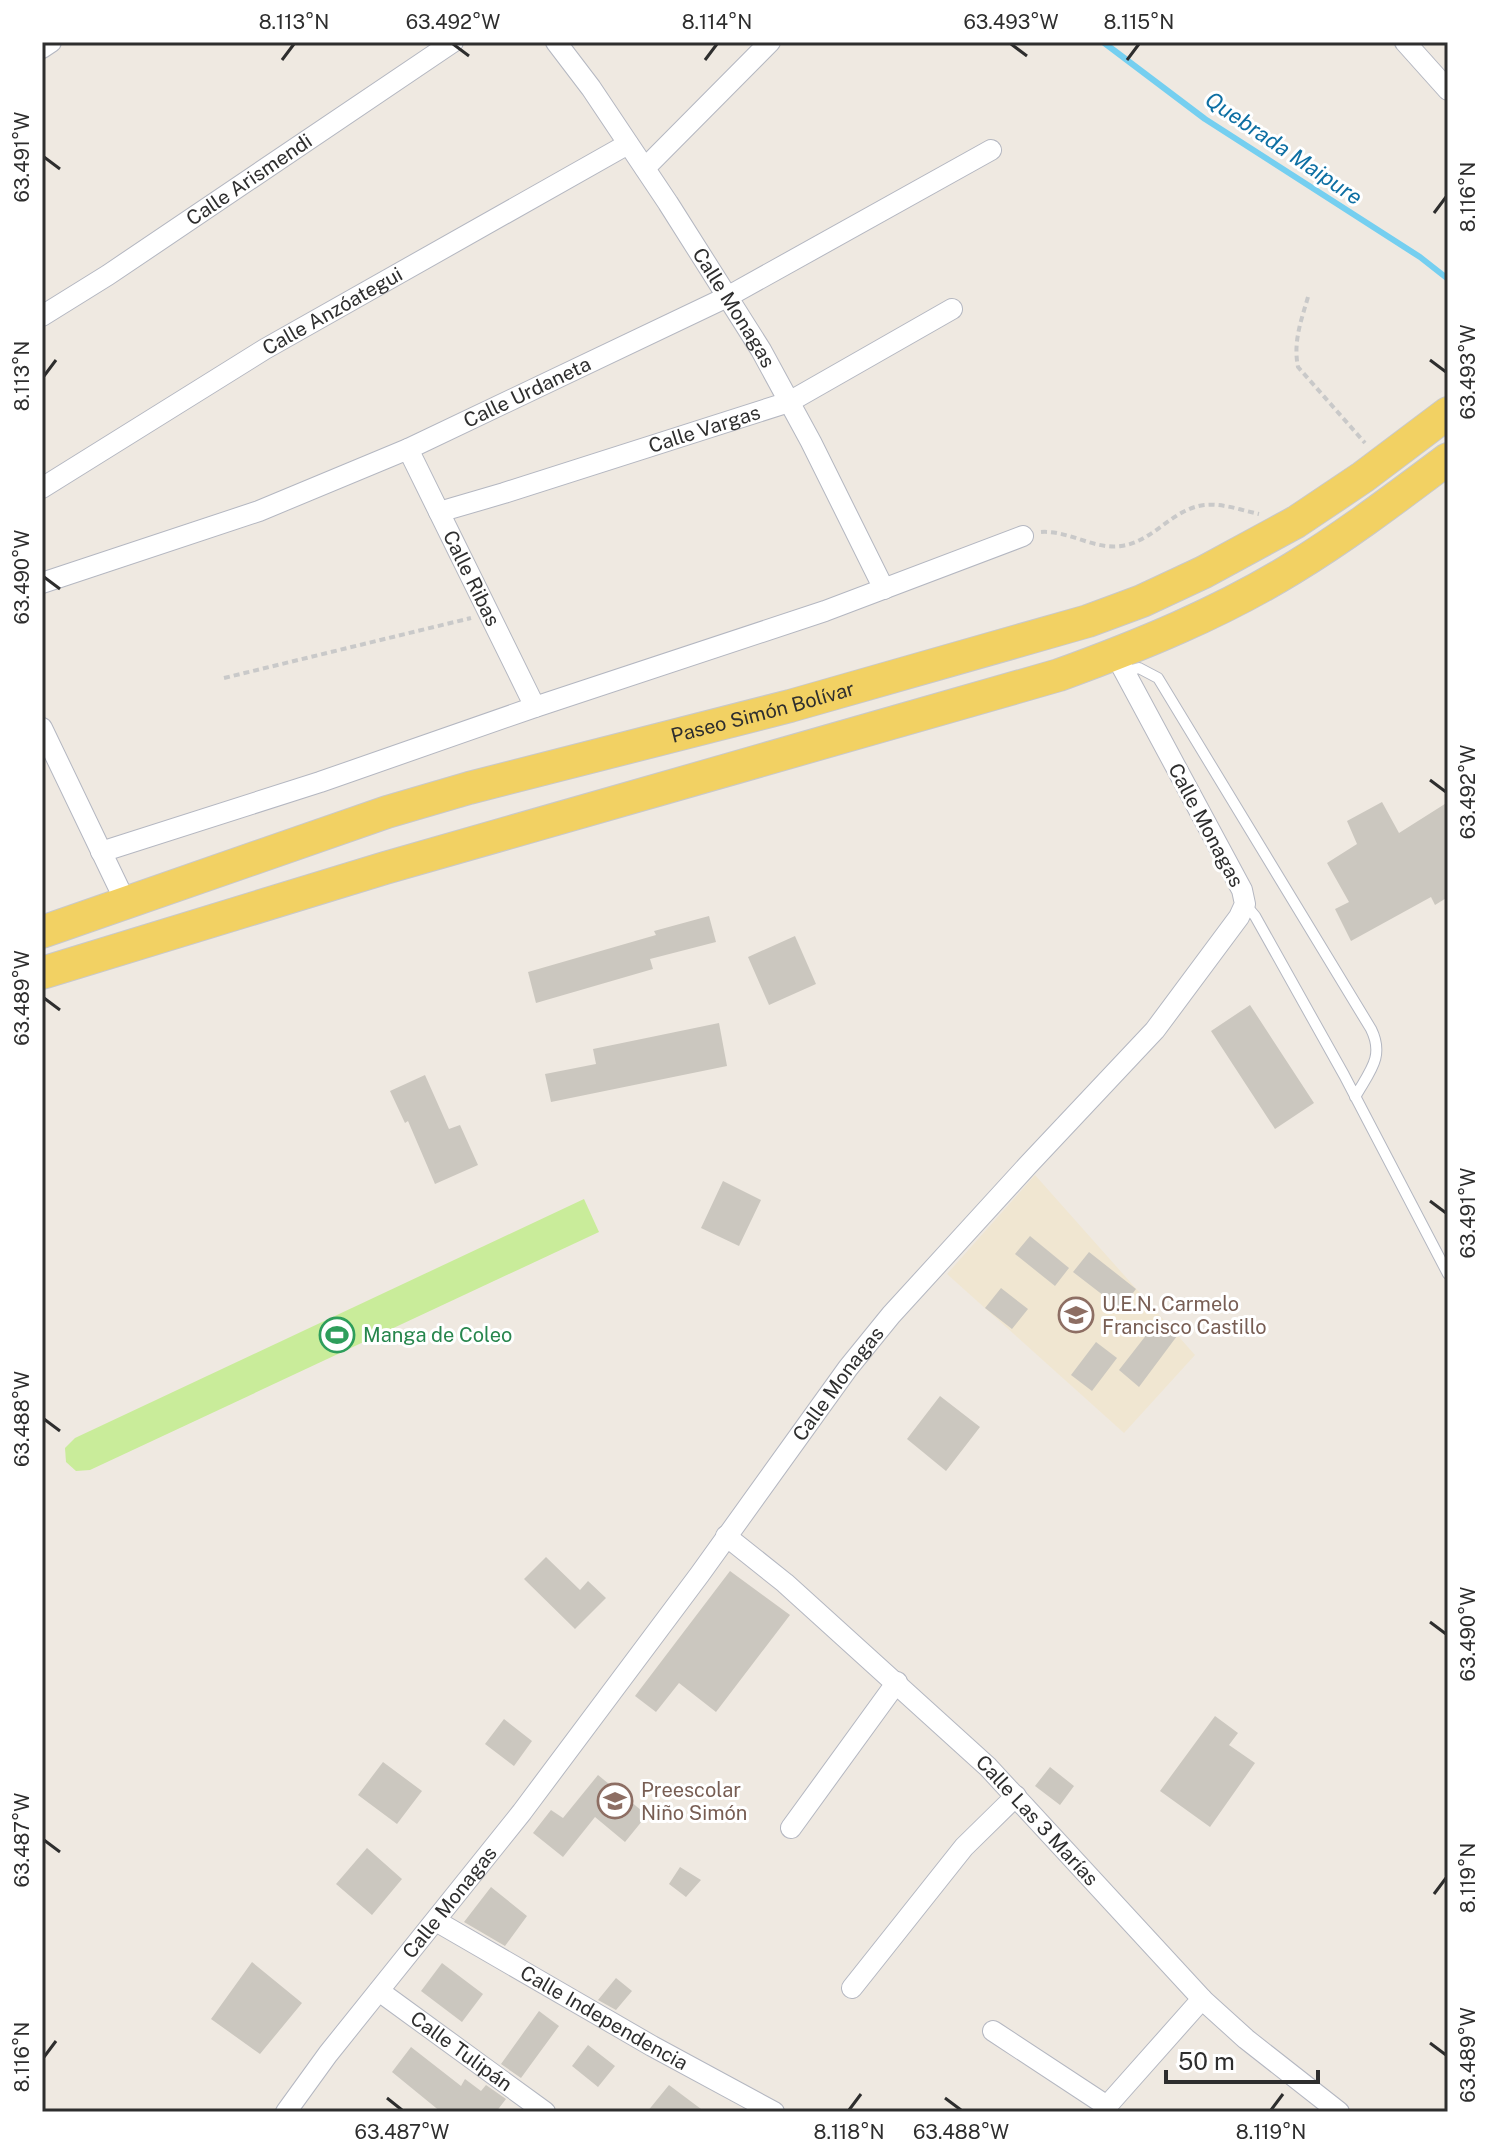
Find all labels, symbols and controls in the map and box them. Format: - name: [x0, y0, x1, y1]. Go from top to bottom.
- text: 8.113°N: [259, 10, 329, 34]
- text: 63.492°W: [406, 10, 500, 34]
- text: 8.114°N: [682, 10, 752, 34]
- text: 63.493°W: [963, 10, 1059, 34]
- text: 8.115°N: [1104, 10, 1174, 34]
- water label: Quebrada Maipure: [1201, 86, 1367, 210]
- text: 63.491°W: [10, 112, 34, 202]
- street label: Calle Arismendi: [182, 129, 317, 231]
- text: 8.116°N: [1456, 162, 1480, 232]
- street label: Calle Monagas: [687, 243, 780, 372]
- street label: Calle Anzóategui: [258, 262, 406, 360]
- text: 63.493°W: [1456, 324, 1480, 420]
- text: 8.113°N: [10, 341, 34, 411]
- street label: Calle Urdaneta: [460, 352, 595, 433]
- street label: Calle Vargas: [645, 400, 763, 458]
- street label: Calle Ribas: [438, 526, 505, 630]
- text: 63.490°W: [10, 530, 34, 624]
- street label: Paseo Simón Bolívar: [668, 676, 857, 748]
- text: 63.492°W: [1456, 745, 1480, 839]
- street label: Calle Monagas: [1163, 759, 1249, 891]
- text: 63.489°W: [10, 950, 34, 1046]
- text: 63.491°W: [1456, 1168, 1480, 1258]
- place label: U.E.N. Carmelo Francisco Castillo: [1102, 1292, 1267, 1339]
- school or university icon: U.E.N. Carmelo Francisco Castillo: [1057, 1296, 1095, 1334]
- sports icon: Manga de Coleo: [318, 1316, 356, 1354]
- street label: Calle Monagas: [787, 1322, 889, 1446]
- place label: Manga de Coleo: [363, 1323, 512, 1347]
- text: 63.488°W: [10, 1371, 34, 1467]
- text: 63.490°W: [1456, 1587, 1480, 1681]
- street label: Calle Las 3 Marías: [971, 1750, 1103, 1891]
- place label: Preescolar Niño Simón: [641, 1778, 747, 1825]
- school or university icon: Preescolar Niño Simón: [596, 1782, 634, 1820]
- text: 63.487°W: [10, 1793, 34, 1887]
- street label: Calle Monagas: [397, 1841, 502, 1963]
- text: 8.119°N: [1456, 1843, 1480, 1913]
- street label: Calle Independencia: [516, 1960, 692, 2075]
- street label: Calle Tulipán: [406, 2006, 517, 2096]
- text: 63.489°W: [1456, 2007, 1480, 2103]
- text: 8.116°N: [10, 2022, 34, 2092]
- scale bar: [1166, 2034, 1318, 2084]
- text: 50 m: [1178, 2047, 1235, 2075]
- text: 63.487°W: [355, 2120, 449, 2144]
- text: 8.118°N: [813, 2120, 885, 2144]
- text: 63.488°W: [913, 2120, 1009, 2144]
- text: 8.119°N: [1236, 2120, 1306, 2144]

